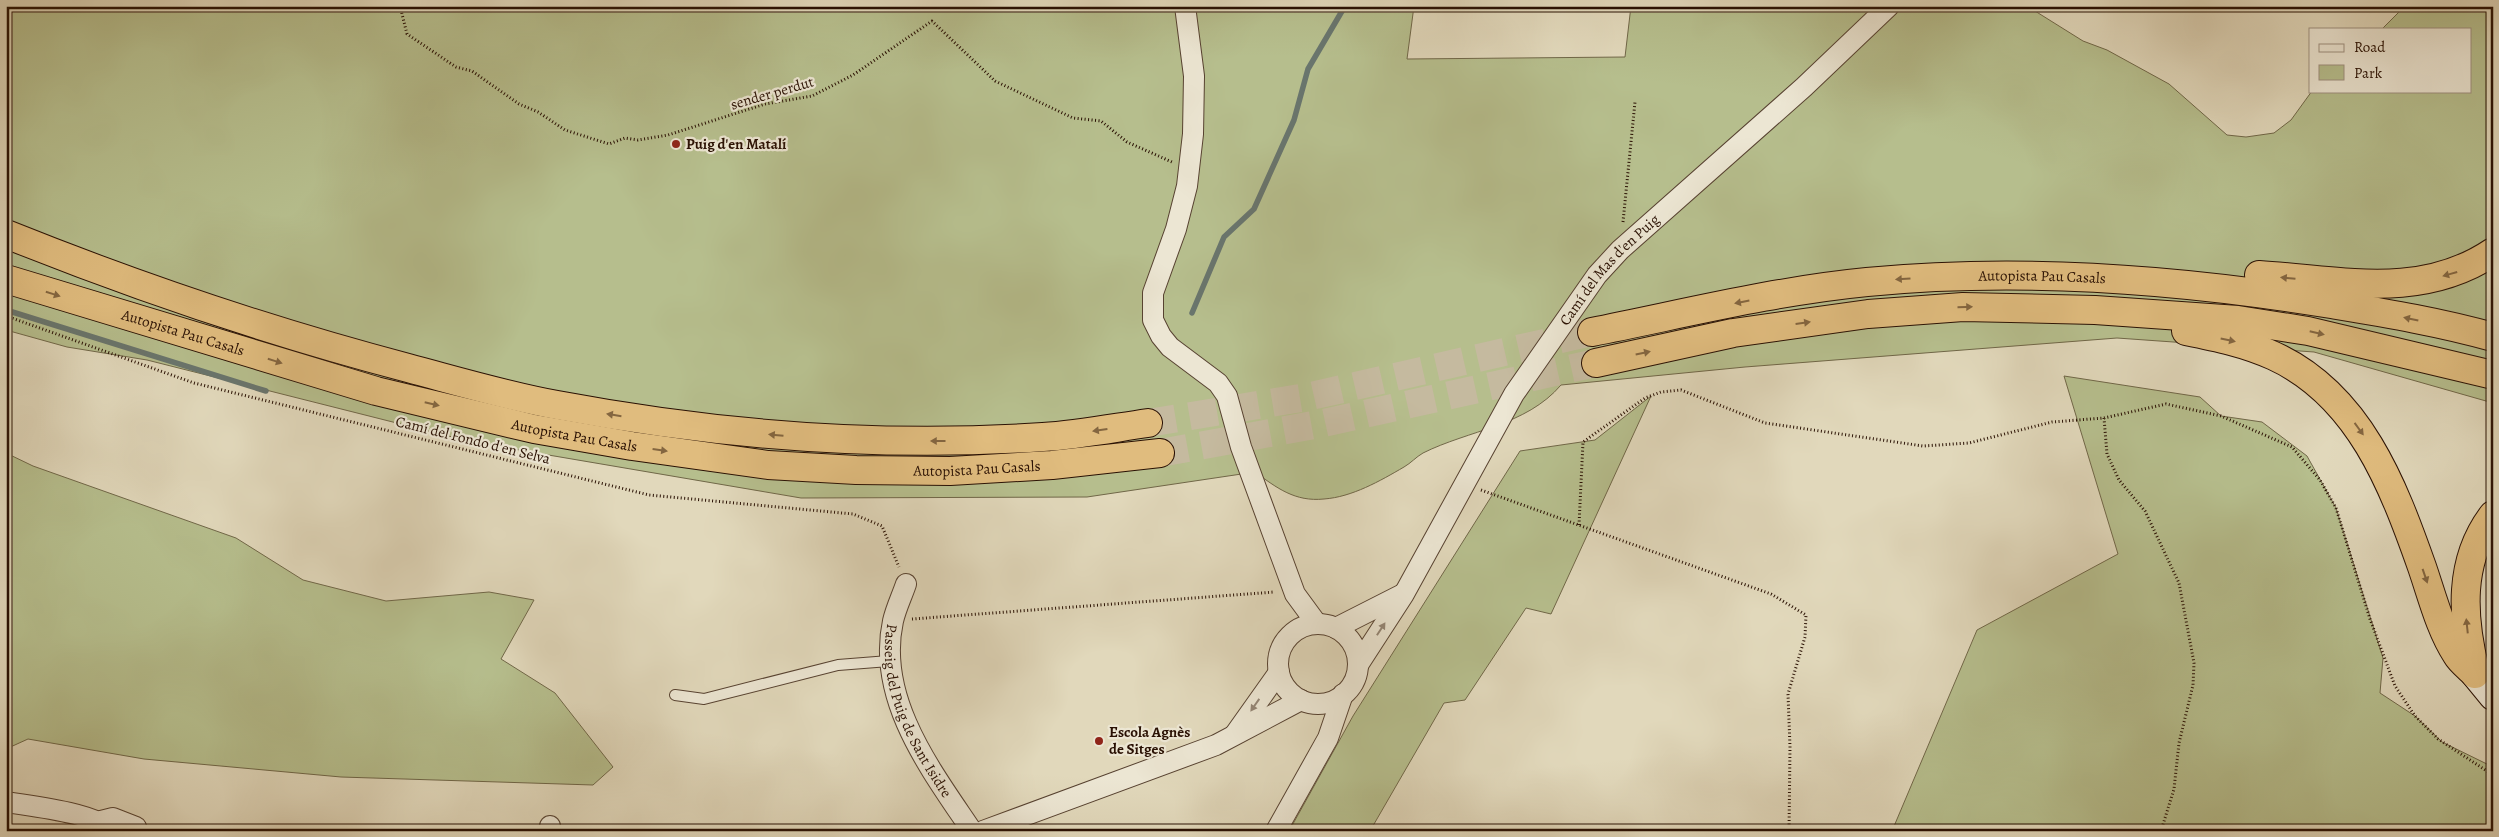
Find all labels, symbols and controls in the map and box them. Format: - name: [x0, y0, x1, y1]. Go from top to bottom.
- legend: [2309, 28, 2472, 92]
- text: Road: [2354, 37, 2386, 57]
- text: Park: [2354, 63, 2383, 83]
- street label: sender perdut: [728, 72, 816, 114]
- place label: Puig d'en Matalí: [686, 134, 787, 154]
- marker: Puig d'en Matalí: [670, 138, 682, 150]
- street label: Camí del Mas d'en Puig: [1555, 209, 1664, 329]
- street label: Autopista Pau Casals: [1977, 265, 2106, 288]
- one-way arrow: [2442, 270, 2457, 278]
- one-way arrow: [2280, 274, 2296, 282]
- one-way arrow: [1894, 276, 1910, 284]
- one-way arrow: [45, 290, 60, 298]
- one-way arrow: [1734, 298, 1750, 306]
- one-way arrow: [1957, 303, 1973, 311]
- street label: Autopista Pau Casals: [118, 304, 247, 361]
- one-way arrow: [2403, 315, 2419, 323]
- one-way arrow: [1796, 319, 1812, 327]
- one-way arrow: [2310, 329, 2325, 337]
- one-way arrow: [2220, 336, 2235, 344]
- one-way arrow: [1636, 349, 1651, 357]
- one-way arrow: [268, 357, 283, 365]
- one-way arrow: [424, 400, 439, 408]
- one-way arrow: [606, 410, 622, 418]
- street label: Camí del Fondo d'en Selva: [394, 411, 552, 469]
- street label: Autopista Pau Casals: [509, 414, 638, 457]
- one-way arrow: [2354, 422, 2364, 435]
- one-way arrow: [1092, 426, 1108, 434]
- one-way arrow: [767, 431, 783, 439]
- one-way arrow: [930, 437, 946, 445]
- one-way arrow: [652, 446, 668, 454]
- street label: Autopista Pau Casals: [912, 456, 1041, 481]
- one-way arrow: [2422, 569, 2429, 584]
- one-way arrow: [2463, 618, 2471, 634]
- street label: Passeig del Puig de Sant Isidre: [880, 622, 957, 802]
- one-way arrow: [1376, 623, 1386, 636]
- one-way arrow: [1250, 698, 1260, 712]
- place label: Escola Agnès de Sitges: [1109, 722, 1190, 759]
- marker: Escola Agnès de Sitges: [1093, 735, 1105, 747]

